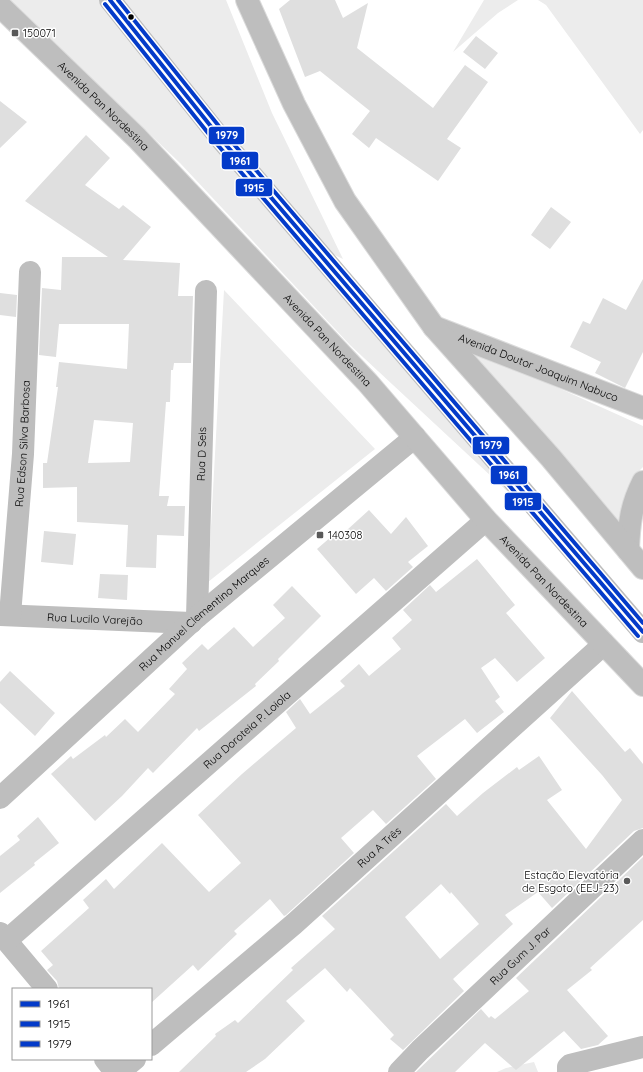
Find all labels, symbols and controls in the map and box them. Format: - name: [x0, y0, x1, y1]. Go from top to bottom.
- unlabelled marker: [126, 12, 136, 22]
- place label: 150071: [23, 26, 56, 40]
- marker: 150071: [10, 28, 20, 38]
- street label: Avenida Pan Nordestina: [55, 58, 152, 154]
- line badge: 1979: [208, 126, 245, 145]
- text: 1979: [216, 128, 238, 142]
- line badge: 1961: [221, 151, 259, 170]
- text: 1961: [230, 154, 250, 168]
- line badge: 1915: [235, 178, 273, 197]
- text: 1915: [243, 181, 265, 195]
- street label: Avenida Pan Nordestina: [281, 291, 375, 389]
- street label: Avenida Doutor Joaquim Nabuco: [456, 330, 621, 405]
- street label: Rua Edson Silva Barbosa: [12, 380, 33, 507]
- street label: Rua D Seis: [194, 427, 209, 481]
- line badge: 1979: [472, 436, 510, 455]
- text: 1979: [480, 438, 502, 452]
- line badge: 1961: [490, 465, 528, 485]
- text: 1961: [499, 468, 519, 482]
- line badge: 1915: [504, 492, 542, 511]
- text: 1915: [512, 495, 534, 509]
- place label: 140308: [328, 528, 363, 542]
- marker: 140308: [315, 530, 325, 540]
- street label: Avenida Pan Nordestina: [497, 532, 591, 630]
- street label: Rua Manuel Clementino Marques: [136, 553, 272, 674]
- street label: Rua Lucilo Varejão: [47, 610, 143, 628]
- street label: Rua Doroteia P. Loiola: [200, 688, 293, 772]
- street label: Rua A Três: [354, 824, 404, 871]
- place label: Estação Elevatória de Esgoto (EEJ-23): [522, 868, 619, 895]
- marker: Estação Elevatória de Esgoto (EEJ-23): [622, 876, 632, 886]
- street label: Rua Gum J. Par: [487, 923, 554, 988]
- legend: [12, 988, 152, 1060]
- text: 1961: [48, 996, 70, 1011]
- text: 1915: [48, 1016, 70, 1031]
- text: 1979: [48, 1036, 72, 1051]

